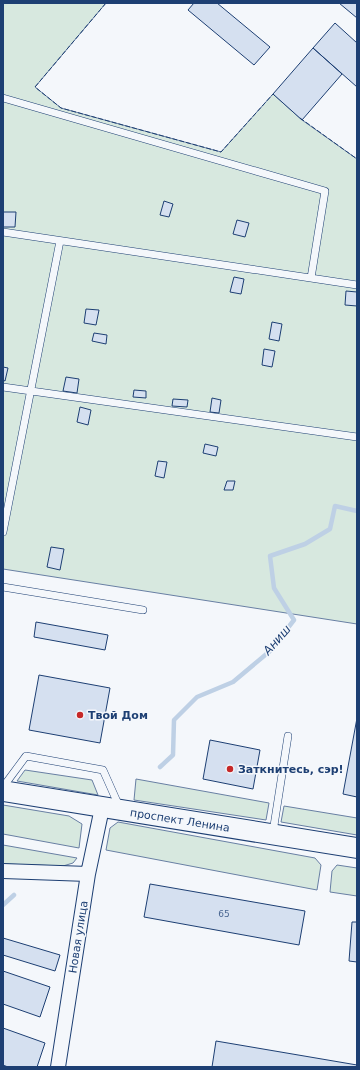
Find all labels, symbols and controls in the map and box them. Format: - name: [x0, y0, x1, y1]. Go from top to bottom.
- water label: Аниш: [260, 622, 294, 658]
- place label: Твой Дом: [88, 709, 148, 722]
- marker: Твой Дом: [75, 710, 85, 720]
- place label: Заткнитесь, сэр!: [238, 763, 344, 776]
- marker: Заткнитесь, сэр!: [225, 764, 235, 774]
- street label: проспект Ленина: [129, 806, 231, 835]
- street label: Новая улица: [66, 900, 91, 974]
- house number: 65: [218, 909, 230, 919]

